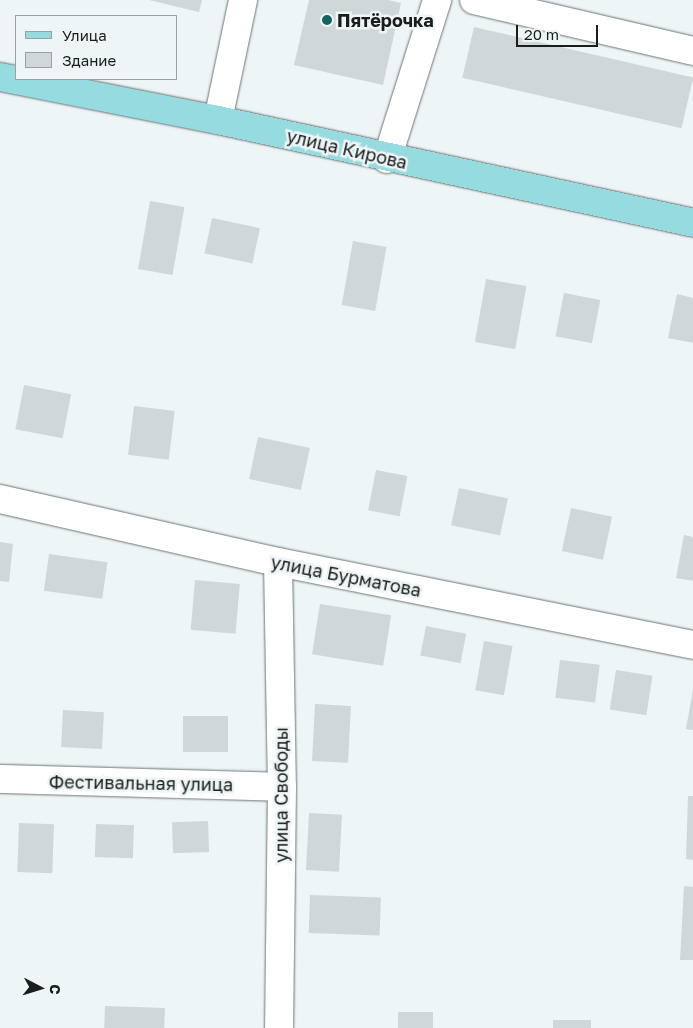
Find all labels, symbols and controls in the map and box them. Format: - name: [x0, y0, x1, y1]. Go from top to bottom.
- place label: Пятёрочка: [337, 9, 434, 31]
- marker: Пятёрочка: [321, 14, 333, 26]
- legend: [15, 15, 178, 80]
- scale bar: [518, 15, 600, 47]
- text: 20 m: [524, 25, 559, 43]
- text: Улица: [62, 26, 107, 44]
- text: Здание: [62, 51, 116, 69]
- street label: улица Кирова: [285, 125, 409, 173]
- street label: улица Бурматова: [269, 551, 423, 601]
- street label: улица Свободы: [270, 727, 292, 863]
- street label: Фестивальная улица: [49, 771, 233, 795]
- north arrow: [15, 963, 65, 1013]
- text: С: [47, 984, 64, 995]

